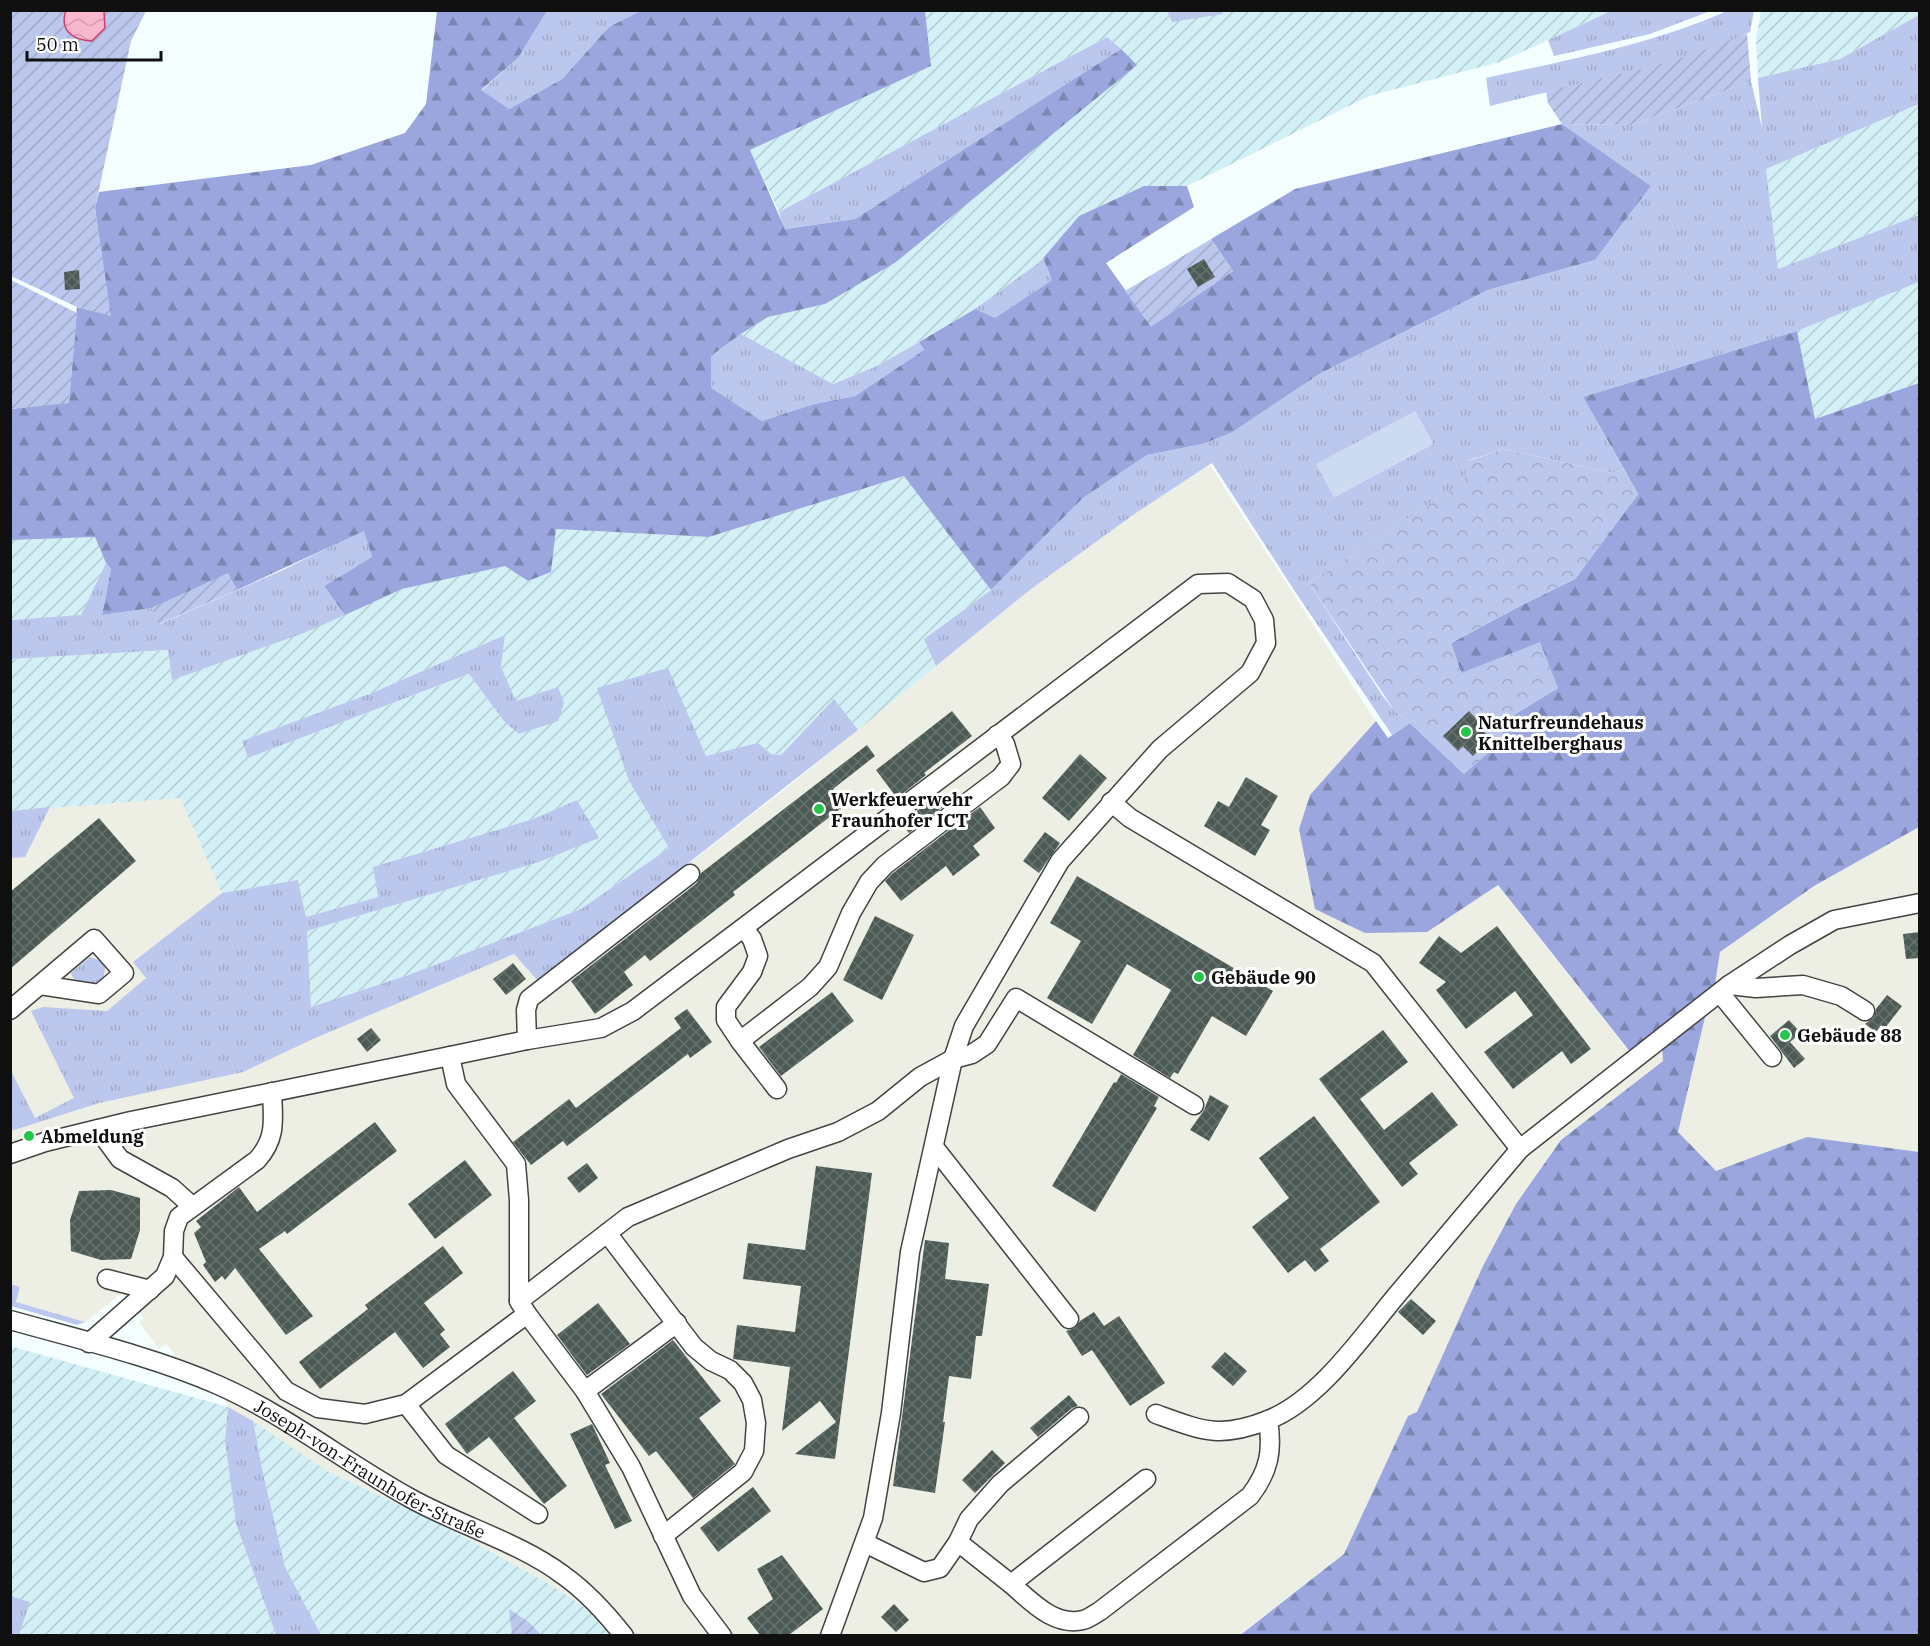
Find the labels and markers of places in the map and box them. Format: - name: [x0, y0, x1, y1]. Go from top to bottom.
- place label: Naturfreundehaus Knittelberghaus: [1478, 711, 1644, 755]
- marker: Naturfreundehaus Knittelberghaus: [1459, 725, 1473, 739]
- place label: Werkfeuerwehr Fraunhofer ICT: [831, 788, 973, 832]
- marker: Werkfeuerwehr Fraunhofer ICT: [812, 802, 826, 816]
- place label: Gebäude 90: [1211, 966, 1316, 989]
- marker: Gebäude 90: [1192, 970, 1206, 984]
- place label: Gebäude 88: [1797, 1024, 1902, 1047]
- marker: Gebäude 88: [1778, 1028, 1792, 1042]
- place label: Abmeldung: [41, 1125, 144, 1148]
- marker: Abmeldung: [22, 1129, 36, 1143]

